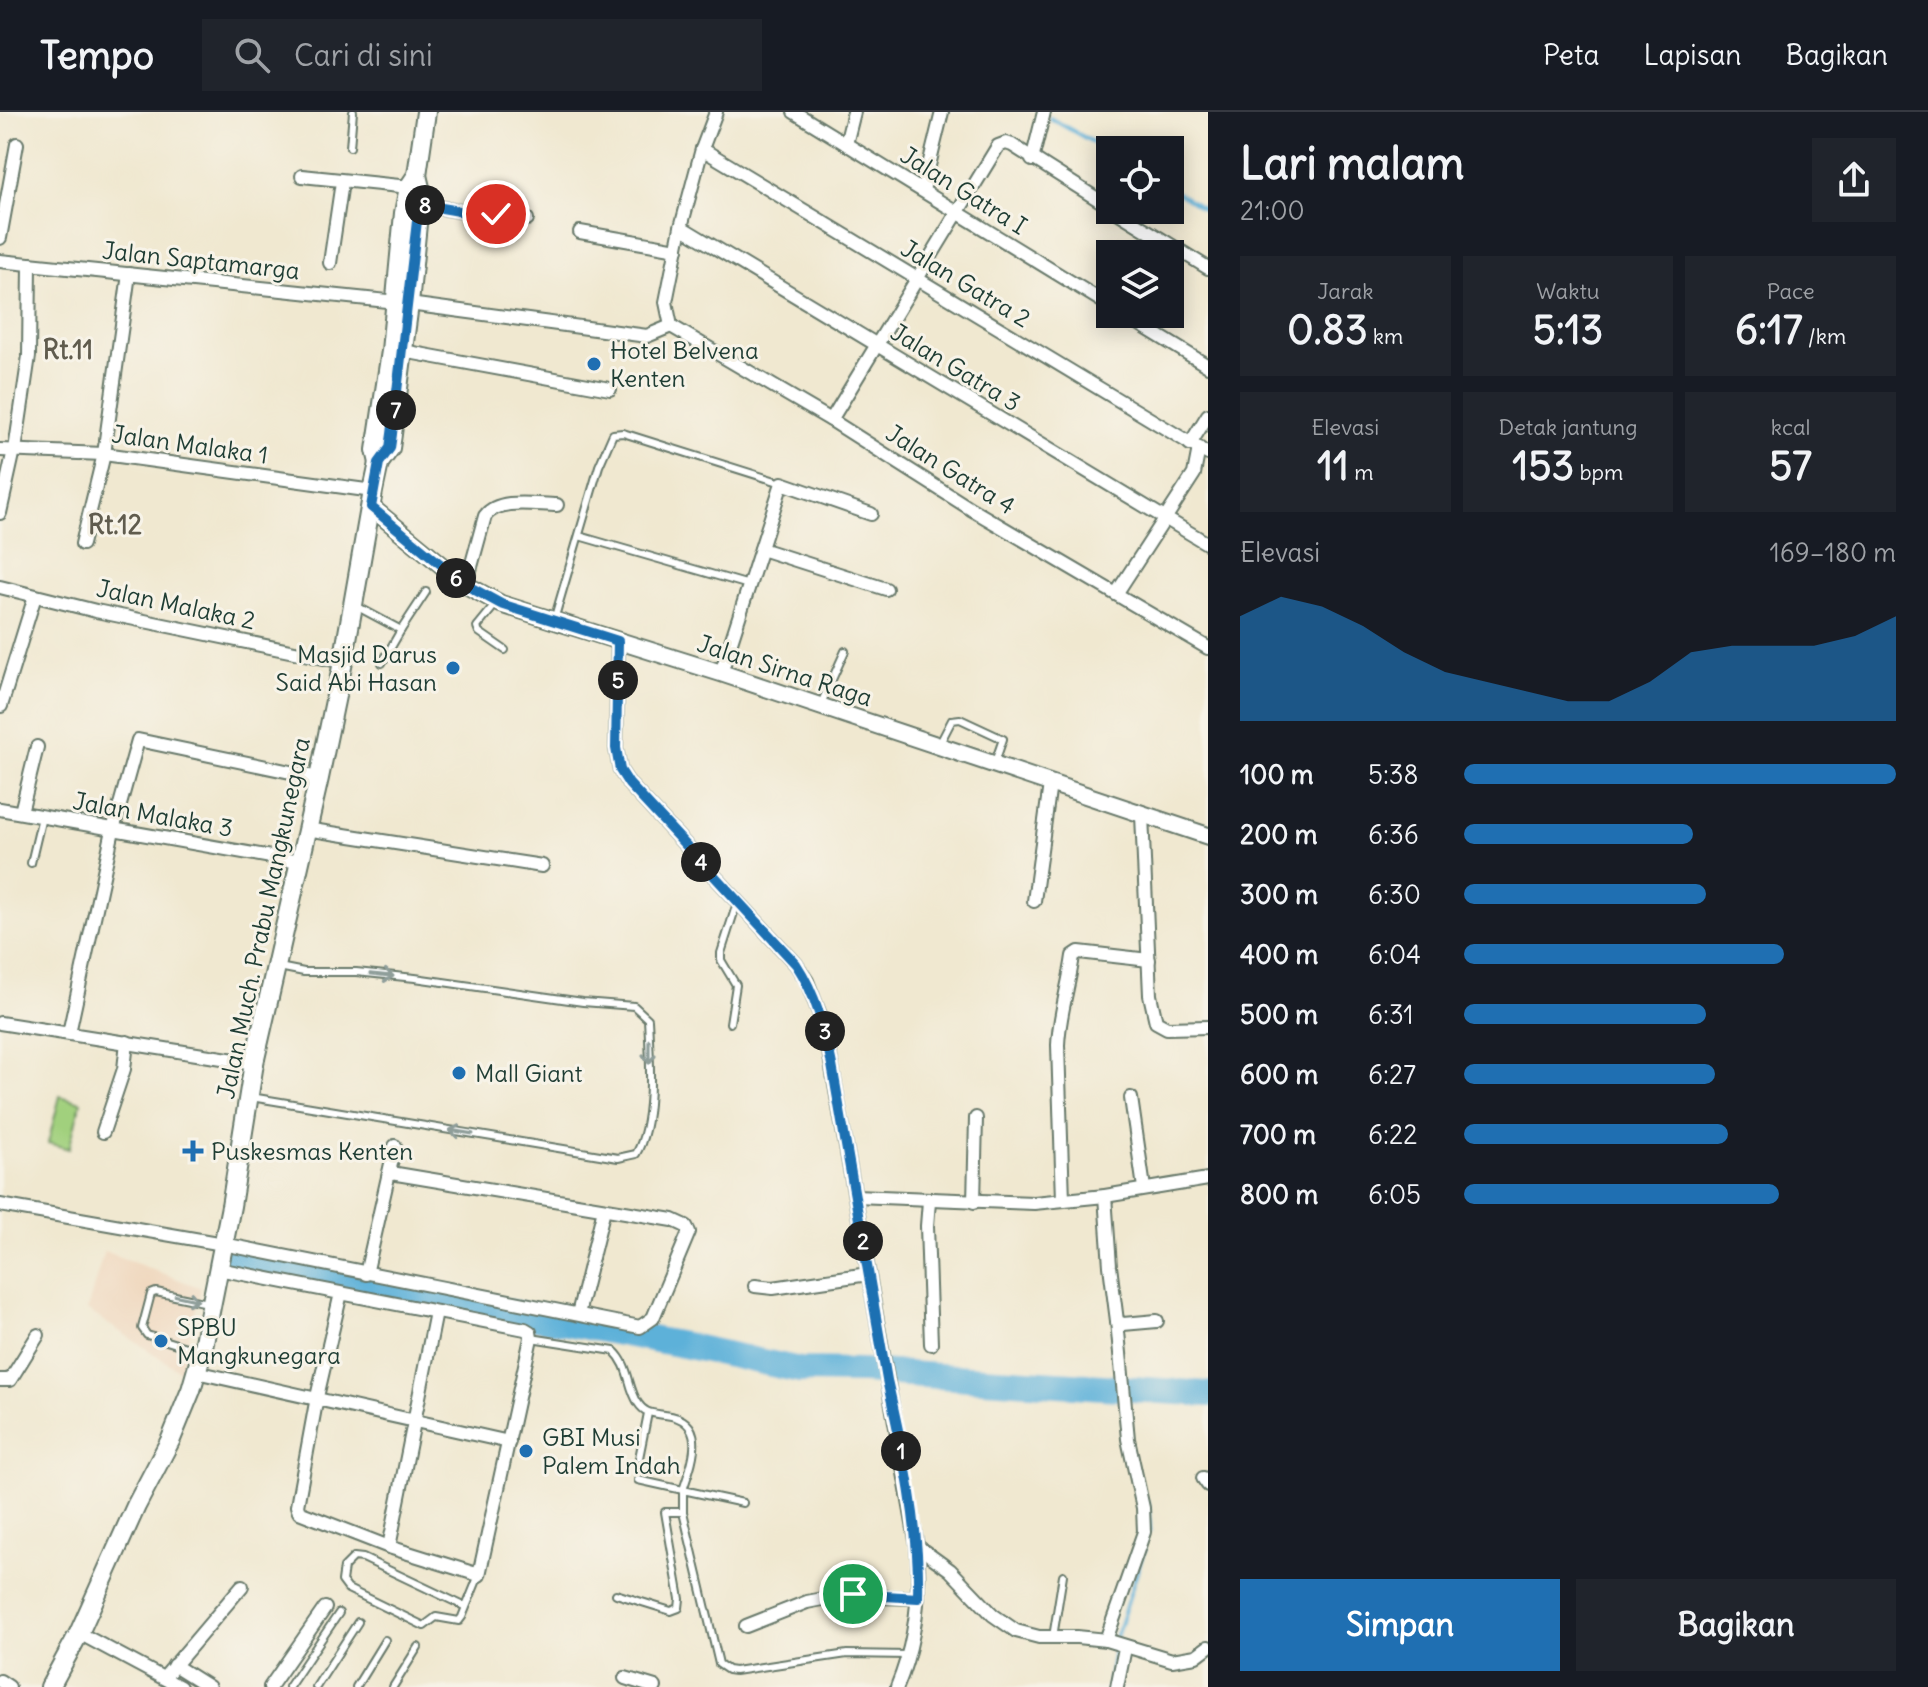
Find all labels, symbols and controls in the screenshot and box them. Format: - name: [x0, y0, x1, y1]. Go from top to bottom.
- search box: [202, 19, 762, 91]
- text: Tempo: [40, 32, 154, 79]
- icon: search: [230, 33, 274, 77]
- text: Cari di sini: [294, 36, 433, 74]
- text: Peta: [1543, 37, 1599, 73]
- text: Lapisan: [1643, 37, 1742, 73]
- text: Bagikan: [1786, 37, 1888, 73]
- map controls: [1096, 136, 1184, 328]
- button: locate: [1096, 136, 1184, 224]
- text: Lari malam: [1240, 136, 1464, 191]
- button: share: [1812, 138, 1896, 222]
- street label: Jalan Gatra I: [895, 139, 1033, 241]
- pin: [462, 180, 530, 248]
- pin: 8: [405, 185, 445, 225]
- text: 8: [419, 191, 431, 219]
- icon: check: [474, 192, 518, 236]
- text: 21:00: [1240, 194, 1305, 227]
- street label: Jalan Gatra 2: [896, 233, 1036, 333]
- street label: Jalan Saptamarga: [101, 235, 301, 285]
- button: layers: [1096, 240, 1184, 328]
- text: Jarak: [1317, 277, 1373, 305]
- text: Waktu: [1536, 277, 1600, 305]
- text: Pace: [1767, 277, 1815, 305]
- text: 0.83: [1287, 305, 1368, 355]
- text: 5:13: [1533, 305, 1603, 355]
- text: 6:17: [1735, 305, 1803, 355]
- street label: Jalan Gatra 3: [886, 316, 1026, 418]
- text: km: [1368, 322, 1403, 350]
- text: /km: [1803, 322, 1846, 350]
- district label: Rt.11: [43, 333, 93, 366]
- place label: Hotel Belvena Kenten: [610, 335, 759, 393]
- marker: Hotel Belvena Kenten: [585, 355, 603, 373]
- pin: 7: [376, 390, 416, 430]
- text: 7: [391, 396, 401, 424]
- text: Elevasi: [1311, 413, 1379, 441]
- text: Detak jantung: [1498, 413, 1638, 441]
- text: kcal: [1771, 413, 1810, 441]
- street label: Jalan Gatra 4: [881, 417, 1021, 521]
- street label: Jalan Malaka 1: [110, 418, 270, 470]
- text: 11: [1317, 441, 1349, 491]
- text: 153: [1513, 441, 1574, 491]
- text: 57: [1769, 441, 1812, 491]
- text: m: [1349, 458, 1373, 486]
- text: bpm: [1574, 458, 1623, 486]
- district label: Rt.12: [88, 508, 142, 541]
- text: Elevasi: [1240, 536, 1320, 569]
- text: 169–180 m: [1770, 536, 1896, 569]
- pin: 6: [436, 558, 476, 598]
- text: 6: [450, 564, 462, 592]
- street label: Jalan Malaka 2: [94, 573, 258, 635]
- street label: Jalan Sirna Raga: [694, 628, 876, 712]
- place label: Masjid Darus Said Abi Hasan: [276, 639, 437, 697]
- marker: Masjid Darus Said Abi Hasan: [444, 659, 462, 677]
- pin: 5: [598, 660, 638, 700]
- text: 5: [612, 666, 624, 694]
- street label: Jalan Much. Prabu Mangkunegara: [210, 734, 316, 1102]
- text: 100 m: [1240, 758, 1314, 791]
- text: 5:38: [1368, 758, 1419, 791]
- street label: Jalan Malaka 3: [71, 785, 235, 843]
- text: 200 m: [1240, 818, 1317, 851]
- text: 6:36: [1368, 818, 1419, 851]
- pin: 4: [681, 842, 721, 882]
- text: 4: [695, 848, 707, 876]
- text: 300 m: [1240, 878, 1318, 911]
- text: 6:30: [1368, 878, 1421, 911]
- text: 400 m: [1240, 938, 1318, 971]
- text: 6:04: [1368, 938, 1421, 971]
- one-way arrow: [368, 967, 395, 982]
- text: 500 m: [1240, 998, 1318, 1031]
- text: 6:31: [1368, 998, 1414, 1031]
- pin: 3: [805, 1011, 845, 1051]
- text: 3: [819, 1017, 831, 1045]
- one-way arrow: [641, 1038, 657, 1065]
- place label: Mall Giant: [475, 1058, 583, 1088]
- text: 600 m: [1240, 1058, 1318, 1091]
- text: 6:27: [1368, 1058, 1416, 1091]
- marker: Mall Giant: [450, 1064, 468, 1082]
- text: 700 m: [1240, 1118, 1316, 1151]
- text: 6:22: [1368, 1118, 1417, 1151]
- one-way arrow: [449, 1124, 475, 1139]
- place label: Puskesmas Kenten: [211, 1136, 413, 1166]
- marker: Puskesmas Kenten: [182, 1140, 204, 1162]
- text: 800 m: [1240, 1178, 1318, 1211]
- text: 6:05: [1368, 1178, 1421, 1211]
- pin: 2: [843, 1221, 883, 1261]
- text: 2: [857, 1227, 869, 1255]
- one-way arrow: [174, 1291, 199, 1306]
- place label: SPBU Mangkunegara: [177, 1312, 341, 1370]
- marker: SPBU Mangkunegara: [152, 1332, 170, 1350]
- place label: GBI Musi Palem Indah: [542, 1422, 680, 1480]
- pin: 1: [881, 1431, 921, 1471]
- text: 1: [897, 1437, 905, 1465]
- marker: GBI Musi Palem Indah: [517, 1442, 535, 1460]
- pin: [819, 1560, 887, 1628]
- icon: arrive: [831, 1572, 875, 1616]
- button: Simpan: [1240, 1579, 1560, 1671]
- button: Bagikan: [1576, 1579, 1896, 1671]

